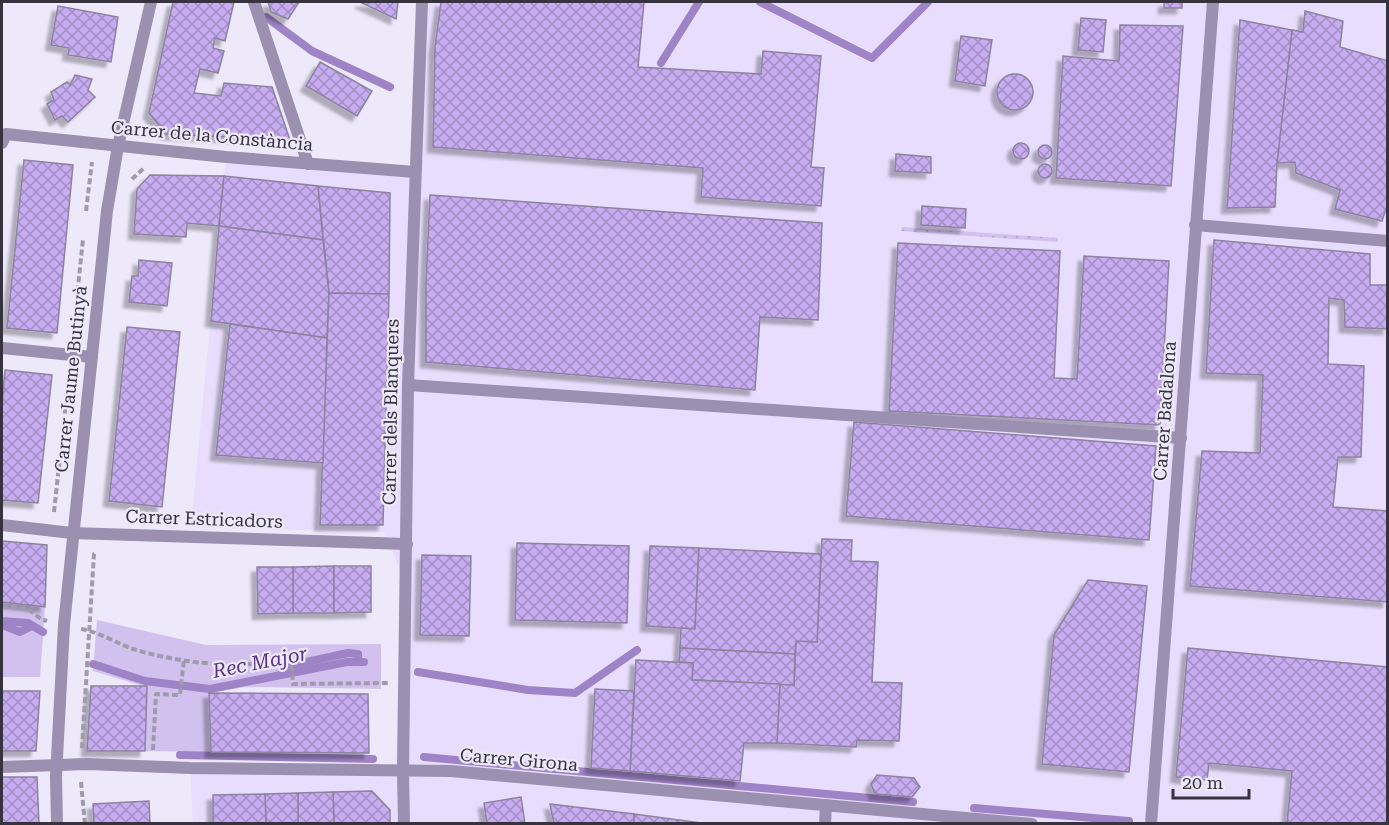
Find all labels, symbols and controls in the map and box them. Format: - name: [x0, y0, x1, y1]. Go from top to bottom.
- street label: Carrer de la Constància: [110, 116, 314, 155]
- street label: Carrer Jaume Butinyà: [50, 284, 91, 473]
- street label: Carrer dels Blanquers: [378, 319, 403, 505]
- street label: Carrer Badalona: [1149, 340, 1180, 481]
- street label: Carrer Estricadors: [125, 505, 283, 532]
- water label: Rec Major: [209, 641, 310, 683]
- street label: Carrer Girona: [459, 744, 579, 775]
- scale bar: [1173, 762, 1250, 800]
- text: 20 m: [1182, 772, 1223, 793]

